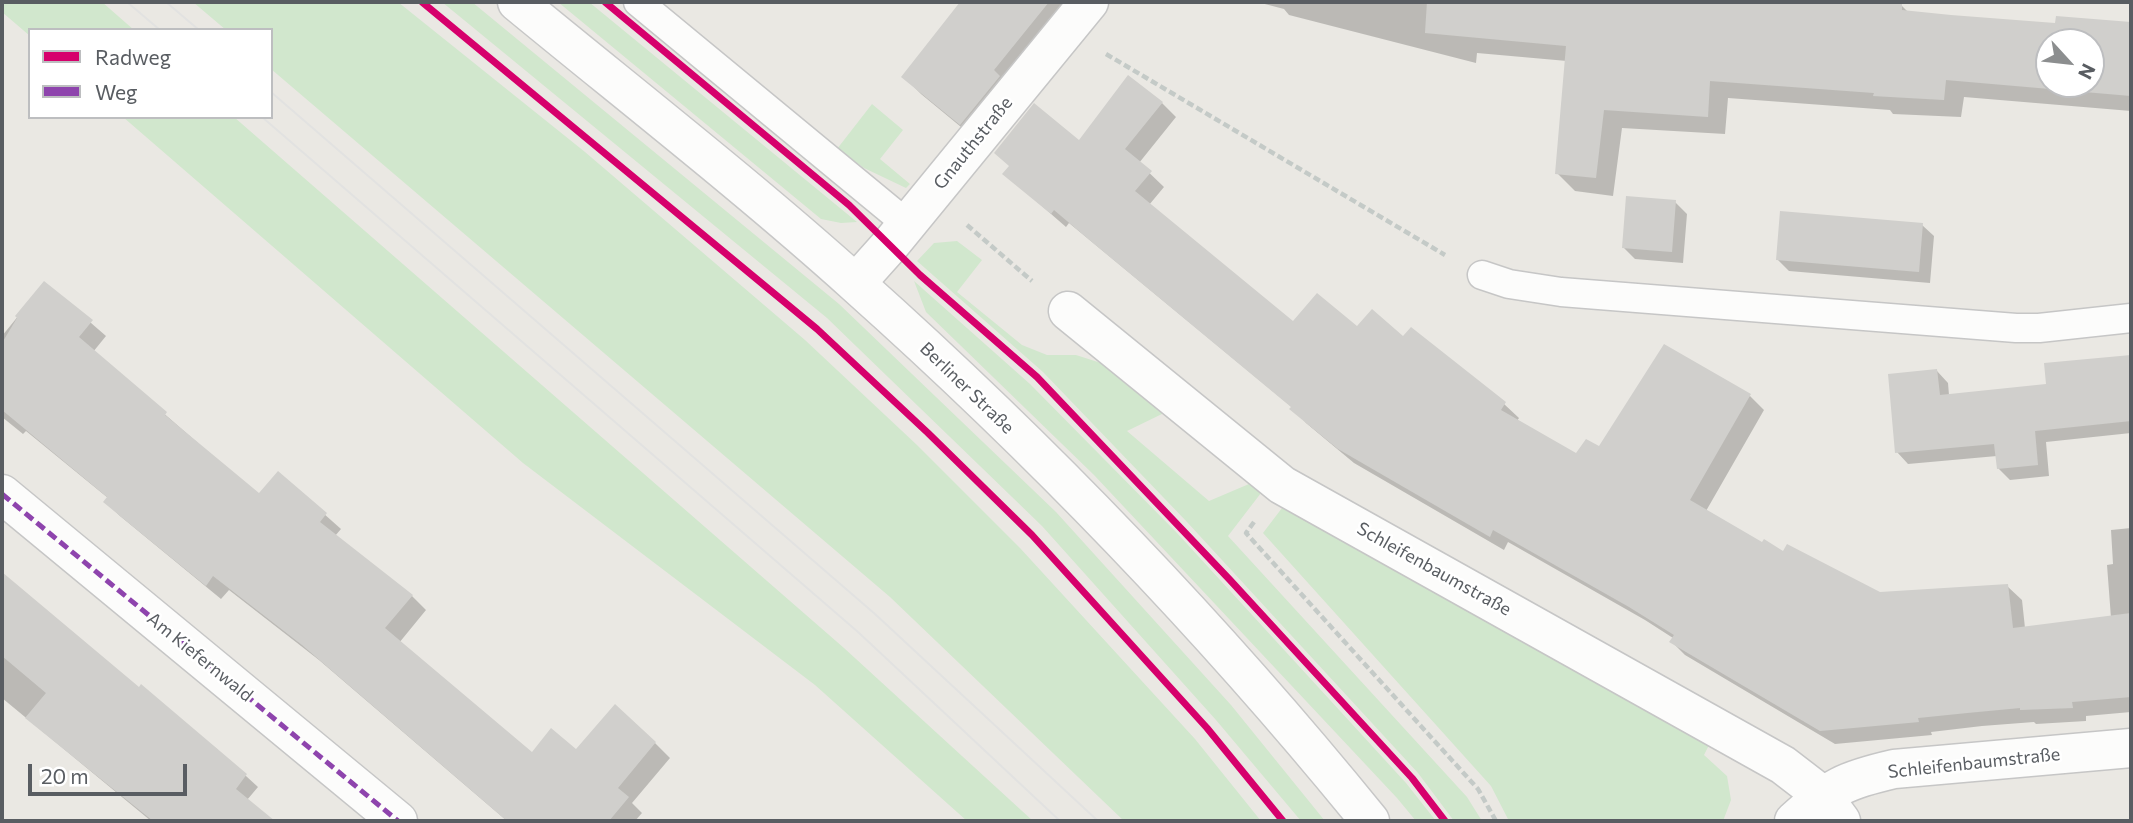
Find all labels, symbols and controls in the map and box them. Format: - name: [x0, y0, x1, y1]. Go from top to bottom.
- legend: [28, 28, 273, 119]
- north arrow: [2035, 28, 2105, 98]
- text: Radweg: [95, 44, 171, 69]
- text: N: [2074, 60, 2101, 83]
- text: Weg: [95, 79, 137, 104]
- street label: Gnauthstraße: [929, 92, 1017, 194]
- street label: Berliner Straße: [915, 338, 1019, 438]
- street label: Schleifenbaumstraße: [1353, 518, 1515, 620]
- street label: Am Kiefernwald: [143, 608, 257, 706]
- street label: Schleifenbaumstraße: [1887, 743, 2061, 783]
- scale bar: [32, 750, 191, 794]
- text: 20 m: [41, 763, 89, 788]

